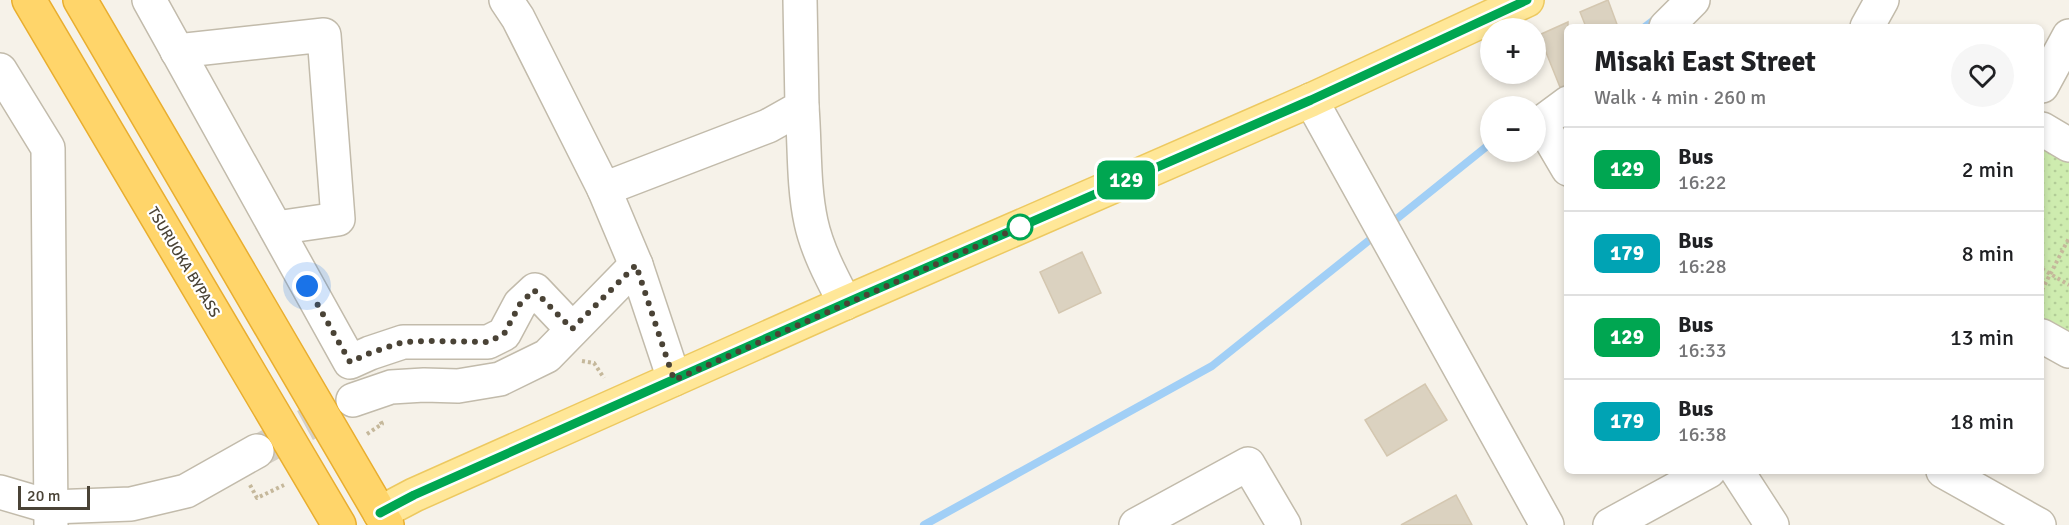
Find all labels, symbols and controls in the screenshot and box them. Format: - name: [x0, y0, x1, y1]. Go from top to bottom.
- map controls: [1480, 18, 1546, 162]
- button: +: [1480, 18, 1546, 84]
- button: heart: [1951, 44, 2014, 107]
- text: Misaki East Street: [1594, 45, 1816, 79]
- text: Walk · 4 min · 260 m: [1594, 85, 1766, 110]
- button: −: [1480, 96, 1546, 162]
- text: Bus: [1678, 143, 1713, 170]
- text: 129: [1610, 156, 1644, 182]
- text: 2 min: [1962, 156, 2014, 183]
- line badge: 129: [1092, 160, 1160, 200]
- text: 129: [1109, 167, 1143, 193]
- text: 16:22: [1678, 170, 1727, 195]
- street label: TSURUOKA BYPASS: [144, 204, 224, 320]
- unlabelled marker: [1007, 214, 1033, 240]
- text: Bus: [1678, 227, 1713, 254]
- text: 179: [1610, 240, 1644, 266]
- text: 8 min: [1962, 240, 2014, 267]
- text: 16:28: [1678, 254, 1727, 279]
- your location: [292, 271, 322, 301]
- text: Bus: [1678, 311, 1713, 338]
- text: 129: [1610, 324, 1644, 350]
- text: 13 min: [1950, 324, 2014, 351]
- text: 16:33: [1678, 338, 1727, 363]
- text: Bus: [1678, 395, 1713, 422]
- text: 179: [1610, 408, 1644, 434]
- text: 18 min: [1950, 408, 2014, 435]
- text: 16:38: [1678, 422, 1727, 447]
- scale bar: [18, 483, 90, 510]
- text: 20 m: [27, 486, 61, 506]

